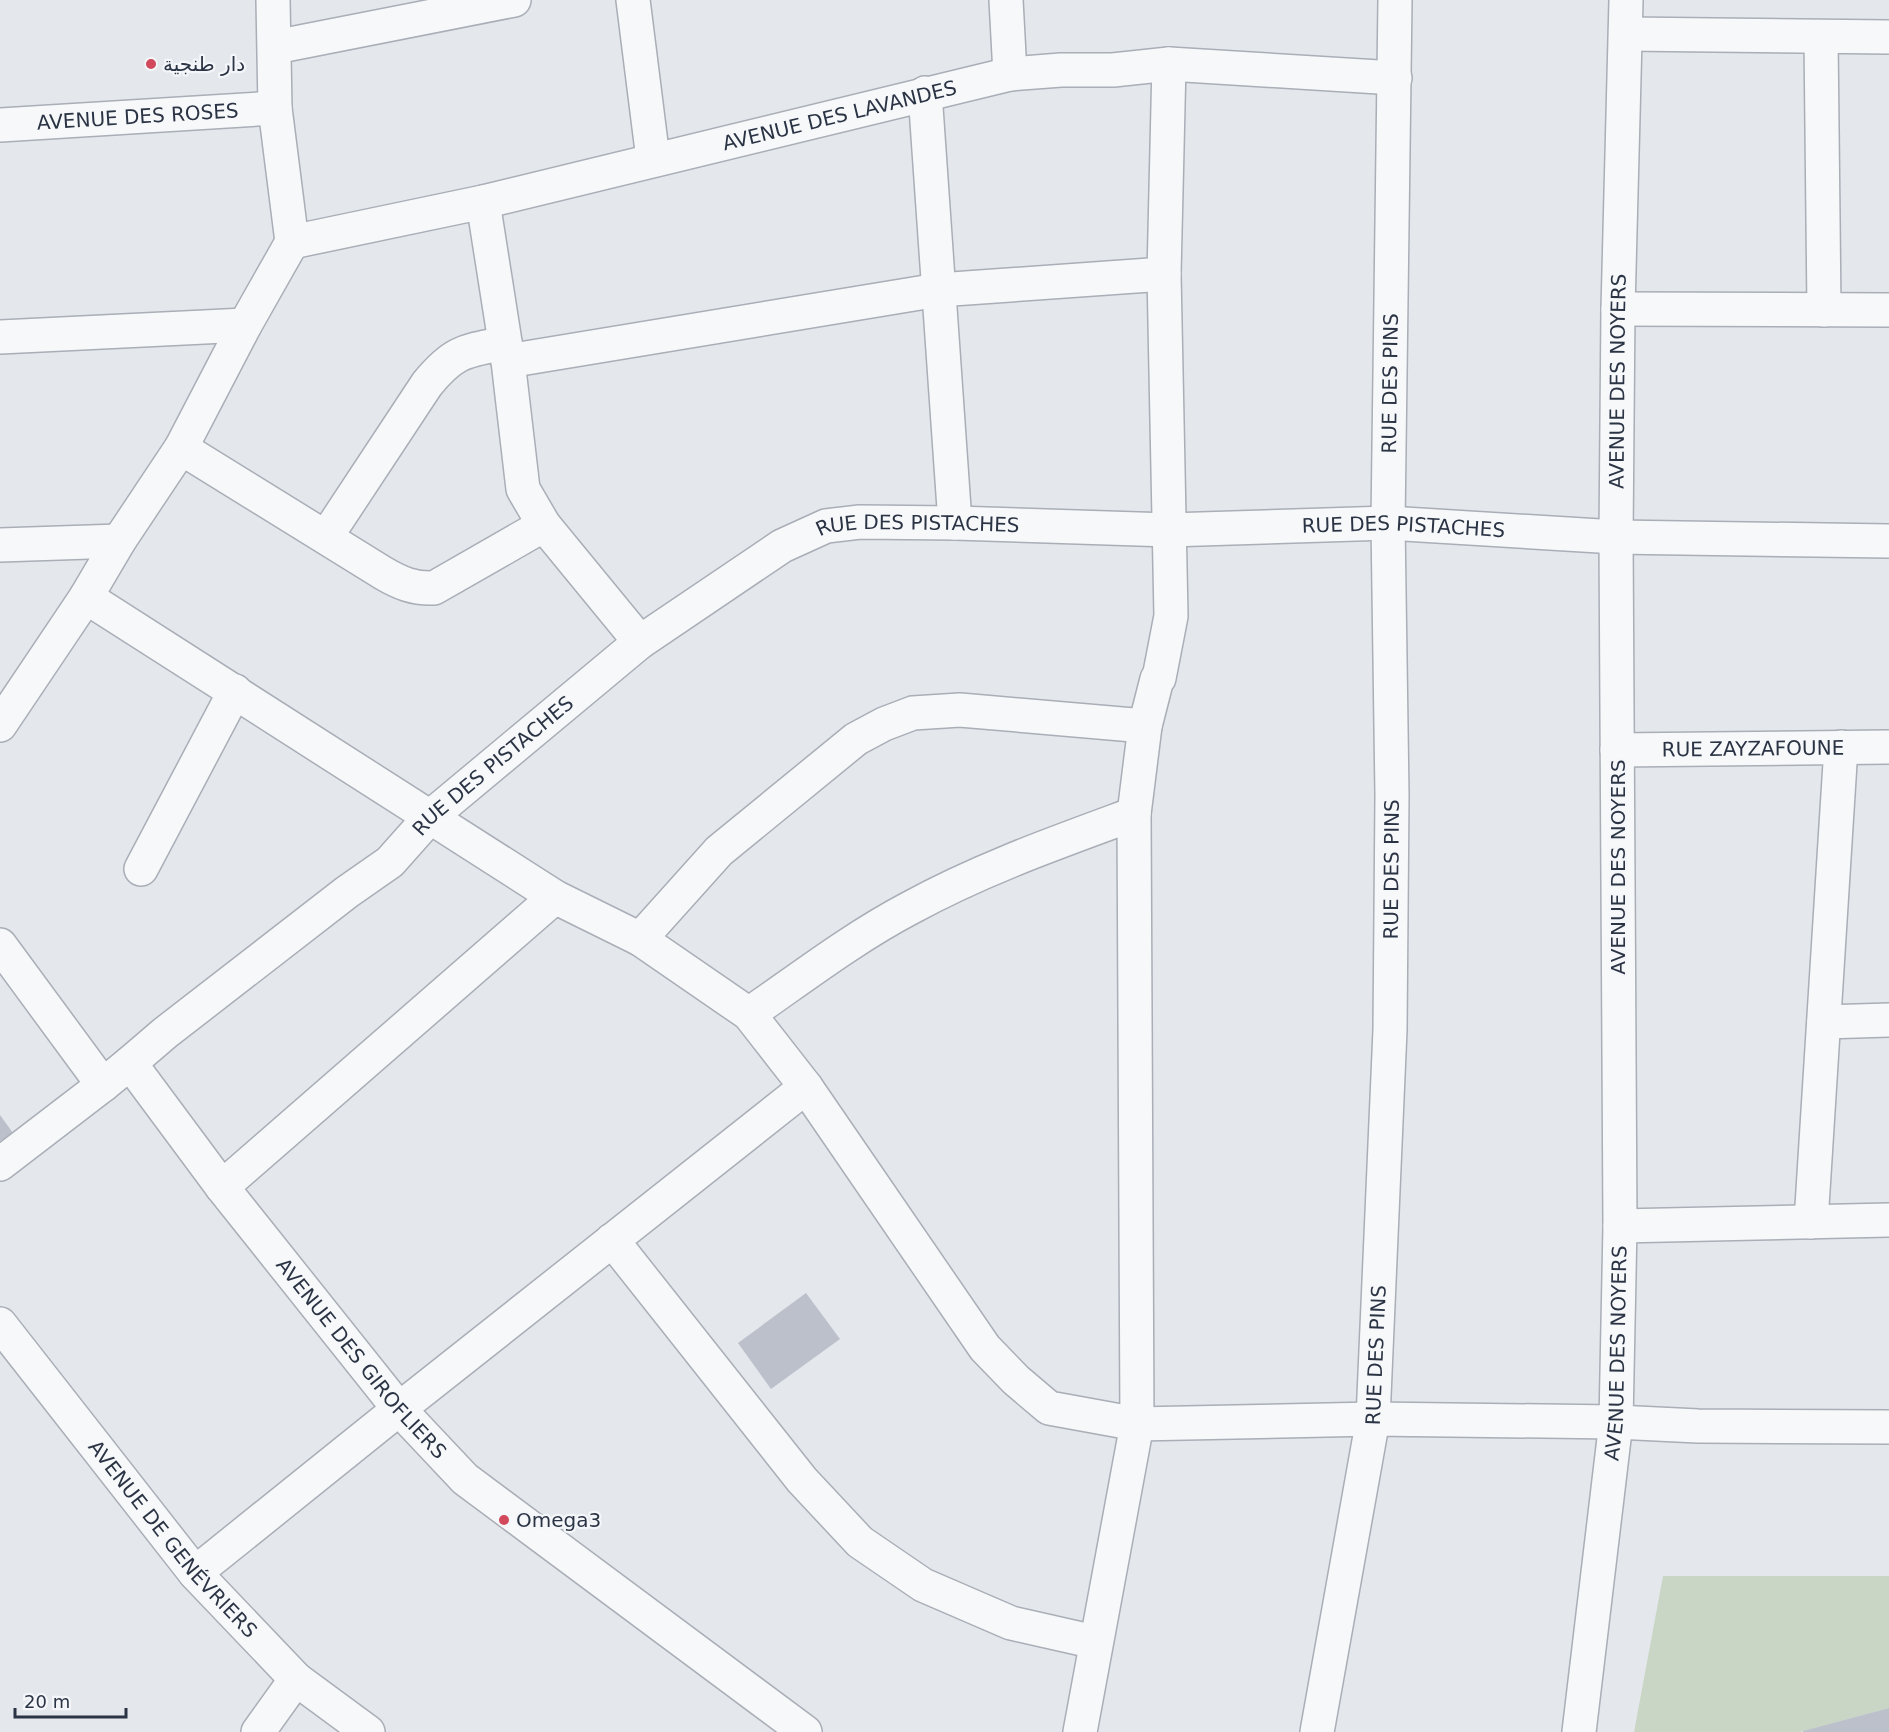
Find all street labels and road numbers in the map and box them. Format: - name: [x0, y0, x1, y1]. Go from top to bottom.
- street label: AVENUE DES LAVANDES: [720, 75, 959, 155]
- street label: AVENUE DES ROSES: [36, 98, 239, 135]
- street label: AVENUE DES NOYERS: [1604, 273, 1631, 489]
- street label: RUE DES PINS: [1377, 313, 1403, 454]
- street label: RUE DES PISTACHES: [812, 510, 1020, 541]
- street label: RUE DES PISTACHES: [1301, 511, 1506, 542]
- street label: RUE DES PISTACHES: [407, 691, 578, 841]
- street label: RUE ZAYZAFOUNE: [1662, 735, 1844, 762]
- street label: AVENUE DES NOYERS: [1606, 759, 1630, 975]
- street label: RUE DES PINS: [1379, 799, 1404, 940]
- street label: AVENUE DES NOYERS: [1599, 1245, 1632, 1462]
- street label: AVENUE DES GIROFLIERS: [271, 1253, 451, 1464]
- street label: RUE DES PINS: [1361, 1284, 1391, 1426]
- street label: AVENUE DE GENÉVRIERS: [84, 1435, 262, 1643]

